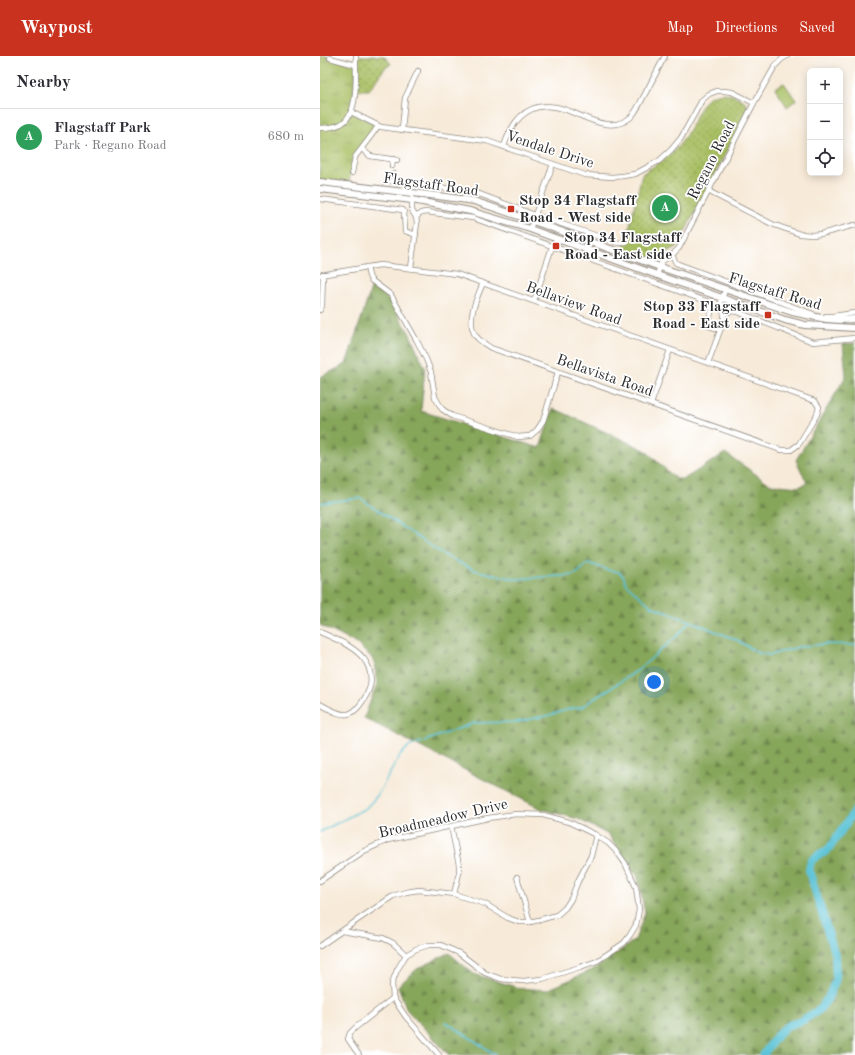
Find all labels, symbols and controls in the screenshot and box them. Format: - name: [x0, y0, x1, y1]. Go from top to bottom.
- text: Waypost: [20, 19, 93, 38]
- text: Map: [667, 21, 693, 35]
- text: Directions: [715, 21, 777, 35]
- text: Saved: [799, 21, 835, 35]
- map controls: [807, 68, 843, 176]
- button: +: [807, 68, 843, 104]
- text: Nearby: [16, 74, 71, 91]
- button: −: [807, 104, 843, 140]
- street label: Regano Road: [686, 119, 739, 203]
- text: Flagstaff Park: [54, 121, 151, 136]
- street label: Vendale Drive: [504, 129, 595, 172]
- text: A: [24, 130, 34, 143]
- text: 680 m: [267, 130, 304, 143]
- text: Park · Regano Road: [54, 139, 167, 152]
- button: locate: [807, 140, 843, 176]
- street label: Flagstaff Road: [382, 171, 480, 200]
- pin: A: [652, 193, 678, 223]
- place label: Stop 34 Flagstaff Road - West side: [519, 194, 638, 226]
- marker: Stop 34 Flagstaff Road - West side: [506, 204, 516, 214]
- place label: Stop 34 Flagstaff Road - East side: [564, 231, 683, 263]
- marker: Stop 34 Flagstaff Road - East side: [551, 241, 561, 251]
- street label: Flagstaff Road: [726, 271, 823, 314]
- street label: Bellaview Road: [524, 280, 623, 329]
- place label: Stop 33 Flagstaff Road - East side: [643, 300, 762, 332]
- marker: Stop 33 Flagstaff Road - East side: [763, 310, 773, 320]
- street label: Bellavista Road: [554, 353, 655, 400]
- your location: [644, 672, 664, 692]
- street label: Broadmeadow Drive: [377, 797, 510, 842]

